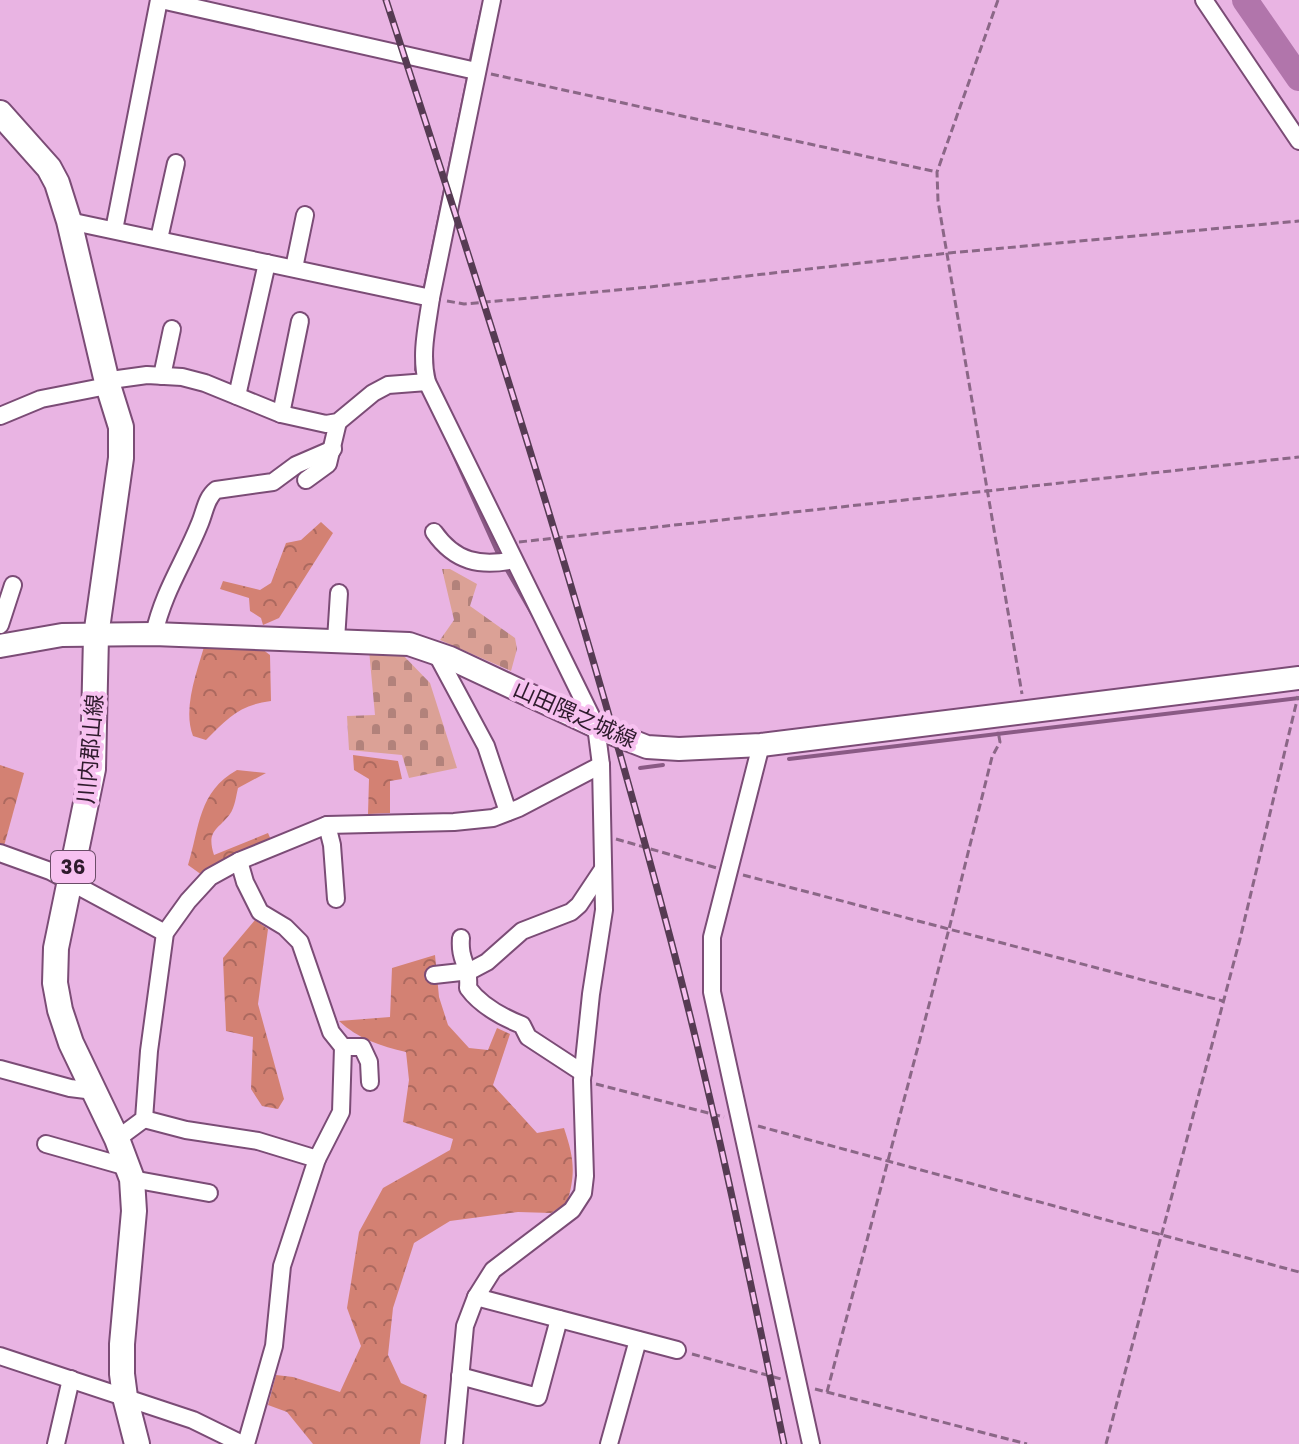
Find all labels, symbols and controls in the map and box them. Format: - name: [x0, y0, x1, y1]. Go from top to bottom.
- street label: 山田隈之城線: [508, 673, 641, 755]
- street label: 川内郡山線: [70, 693, 111, 805]
- road number: 36: [51, 851, 95, 883]

